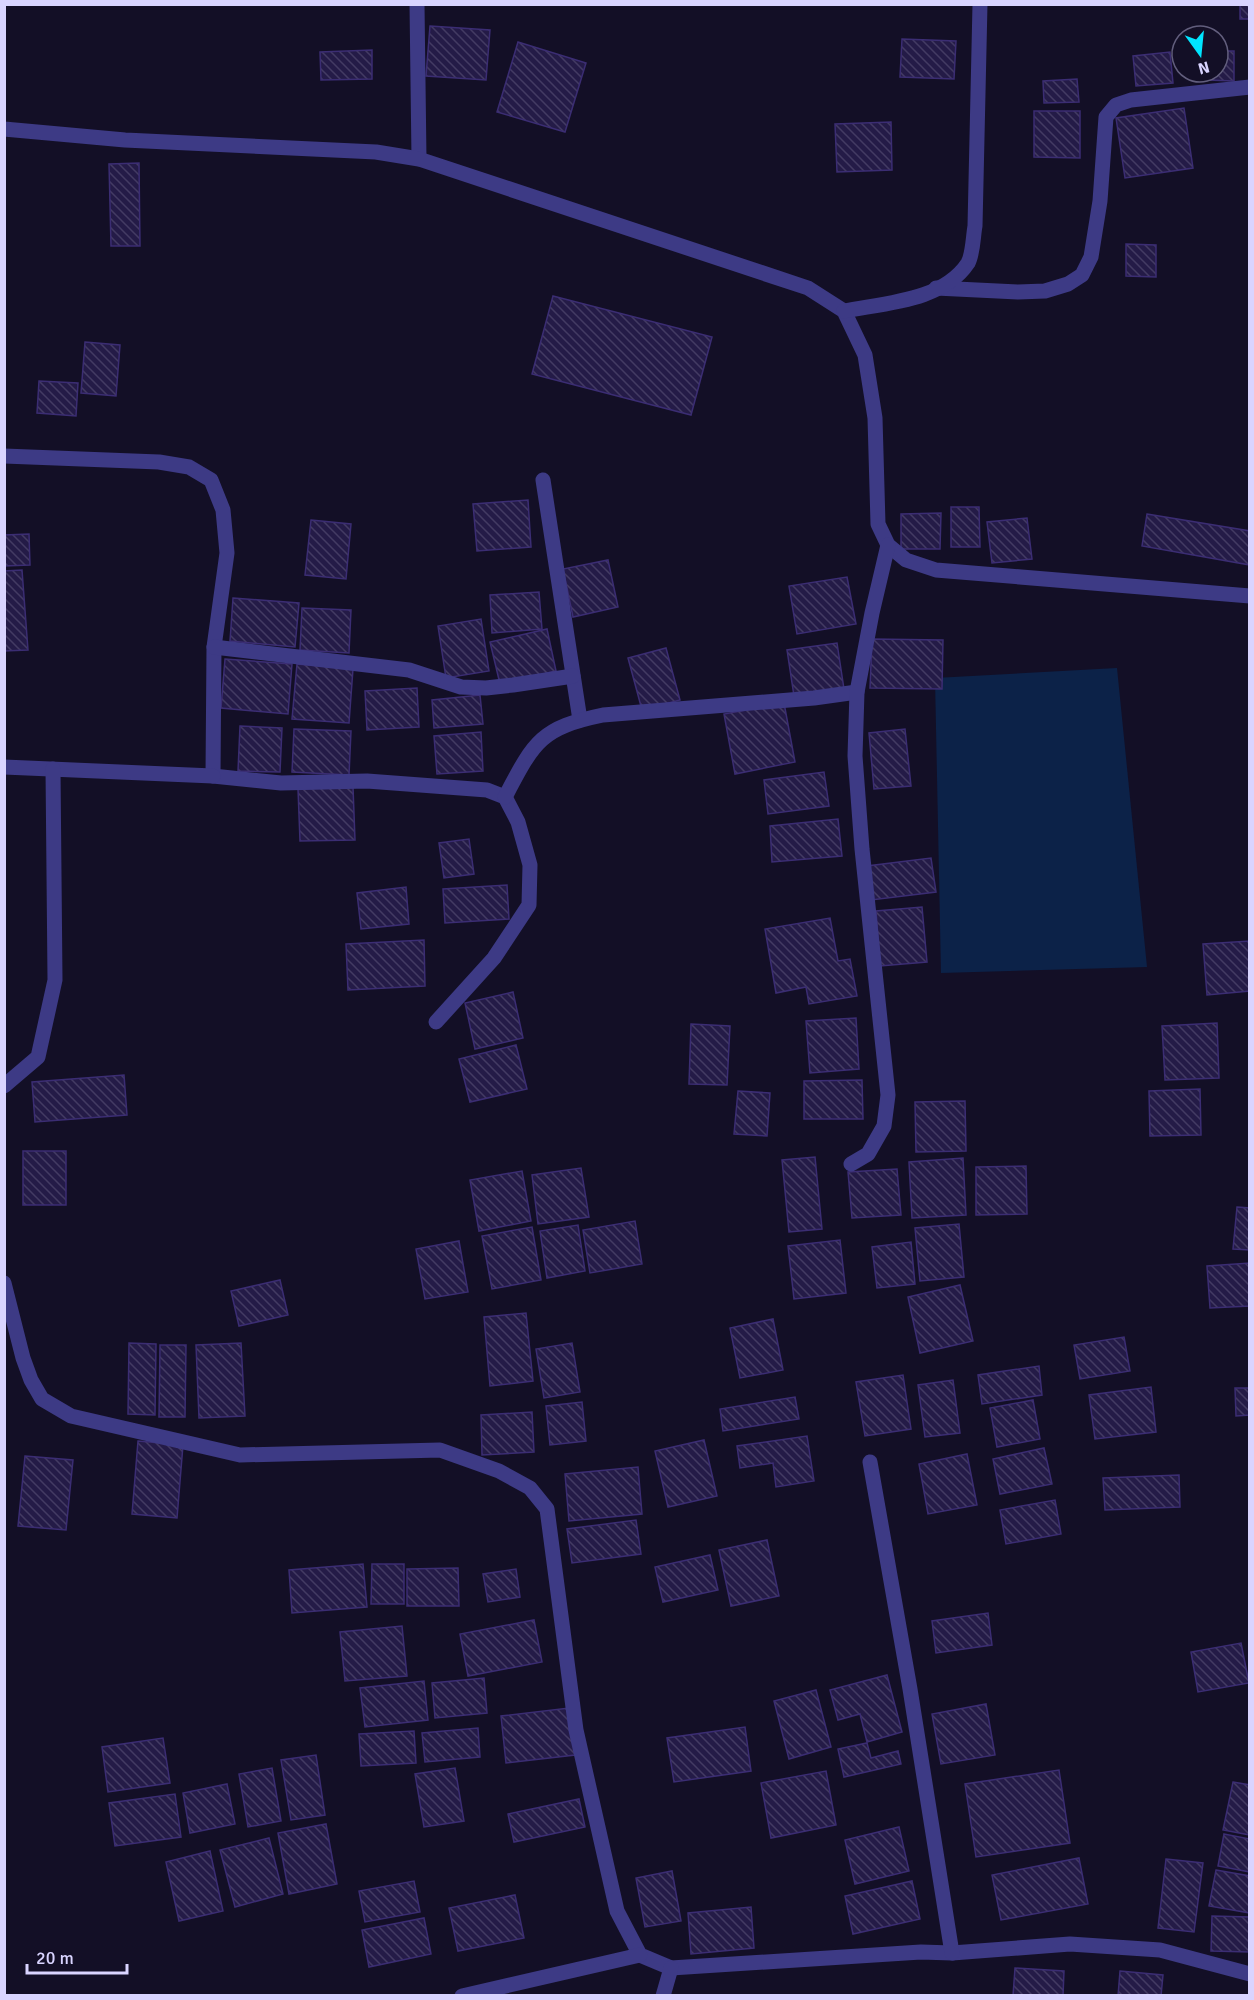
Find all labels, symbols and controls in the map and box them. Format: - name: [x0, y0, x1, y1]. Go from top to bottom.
- north arrow: [1170, 24, 1230, 84]
- text: N: [1196, 56, 1212, 79]
- scale bar: [27, 1937, 128, 1975]
- text: 20 m: [36, 1947, 74, 1969]

